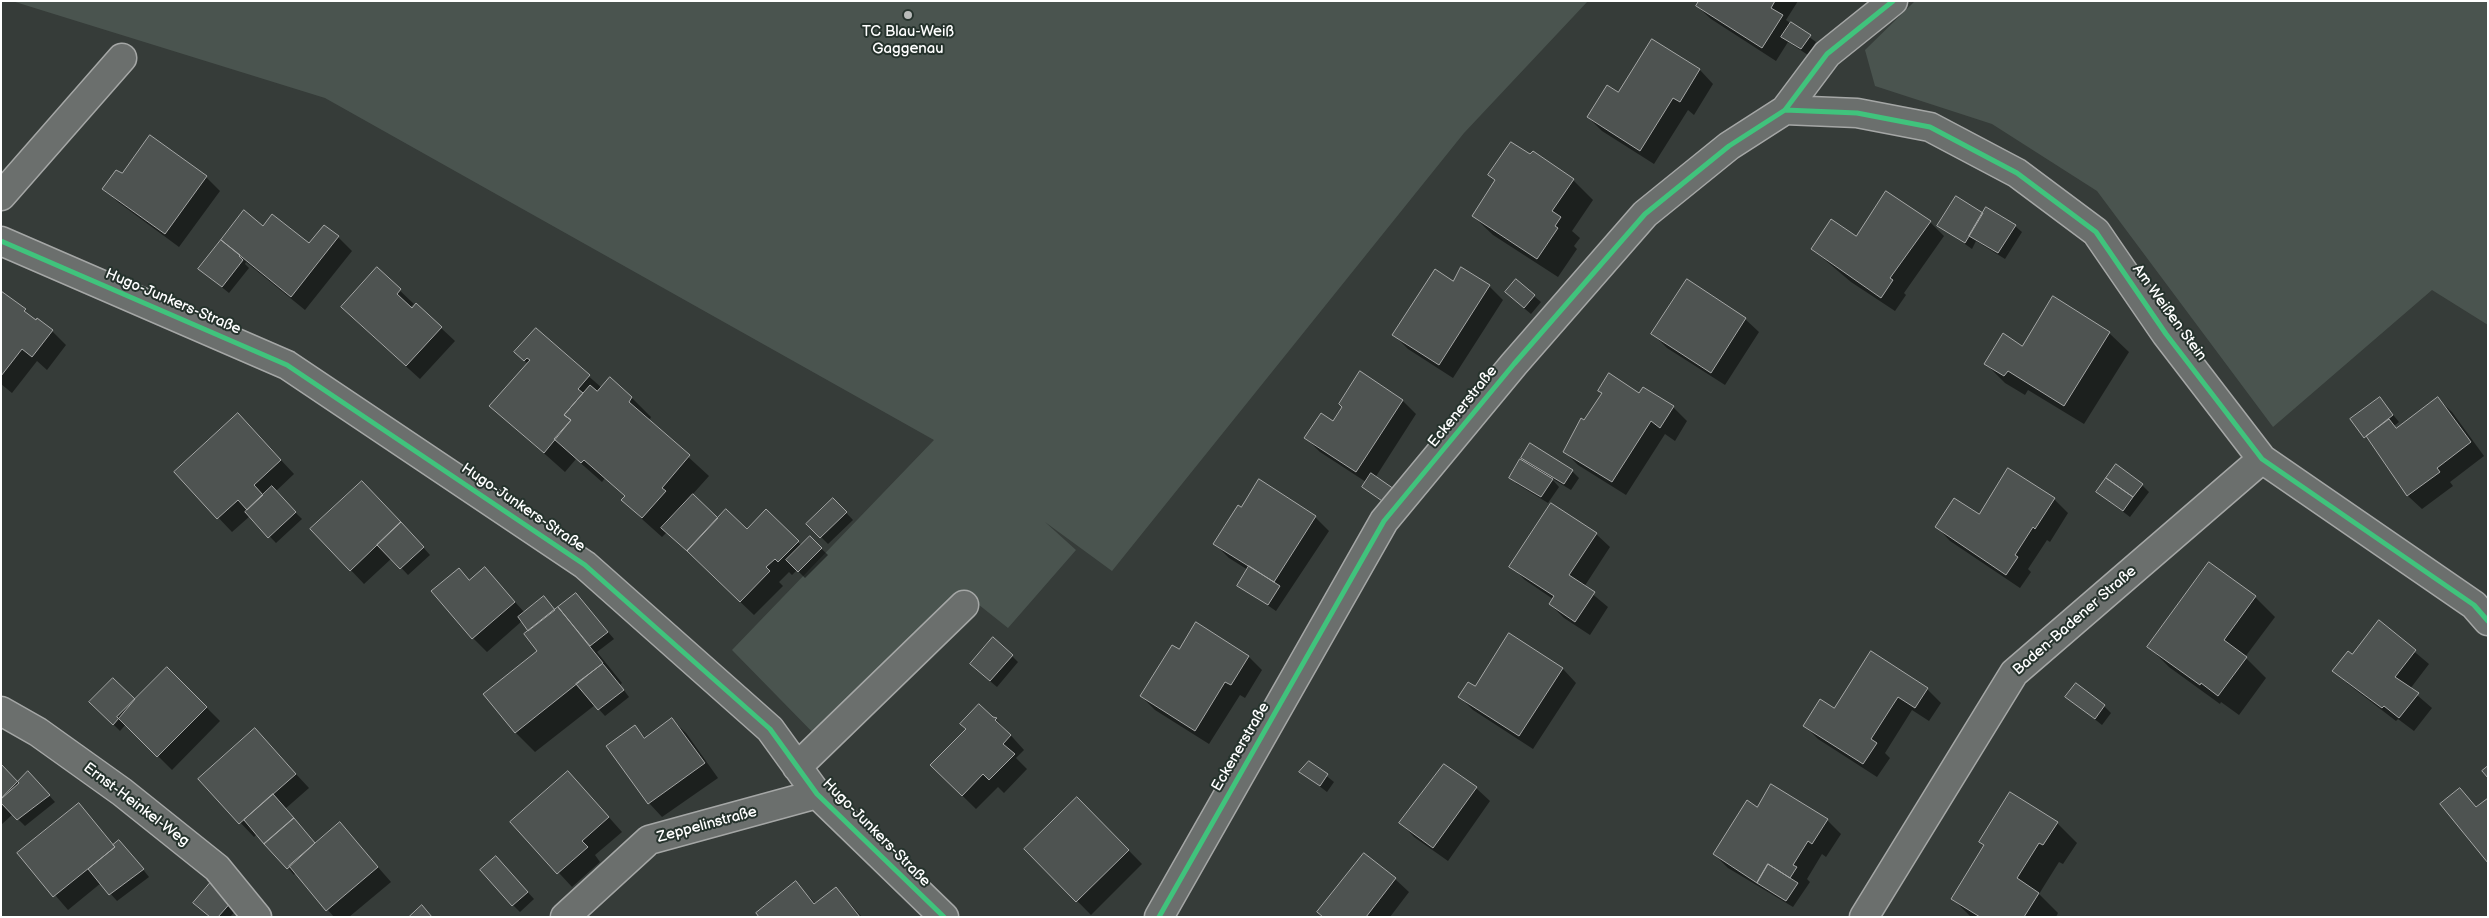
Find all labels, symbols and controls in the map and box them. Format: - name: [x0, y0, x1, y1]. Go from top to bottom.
- marker: TC Blau-Weiß Gaggenau: [902, 9, 914, 21]
- place label: TC Blau-Weiß Gaggenau: [862, 23, 954, 58]
- street label: Am Weißen Stein: [2128, 261, 2210, 365]
- street label: Hugo-Junkers-Straße: [103, 265, 243, 339]
- street label: Eckenerstraße: [1425, 363, 1501, 451]
- street label: Hugo-Junkers-Straße: [458, 460, 588, 556]
- street label: Baden-Badener Straße: [2010, 562, 2140, 680]
- street label: Eckenerstraße: [1208, 699, 1274, 795]
- street label: Ernst-Heinkel-Weg: [80, 759, 192, 851]
- street label: Hugo-Junkers-Straße: [818, 775, 934, 891]
- street label: Zeppelinstraße: [655, 803, 759, 847]

